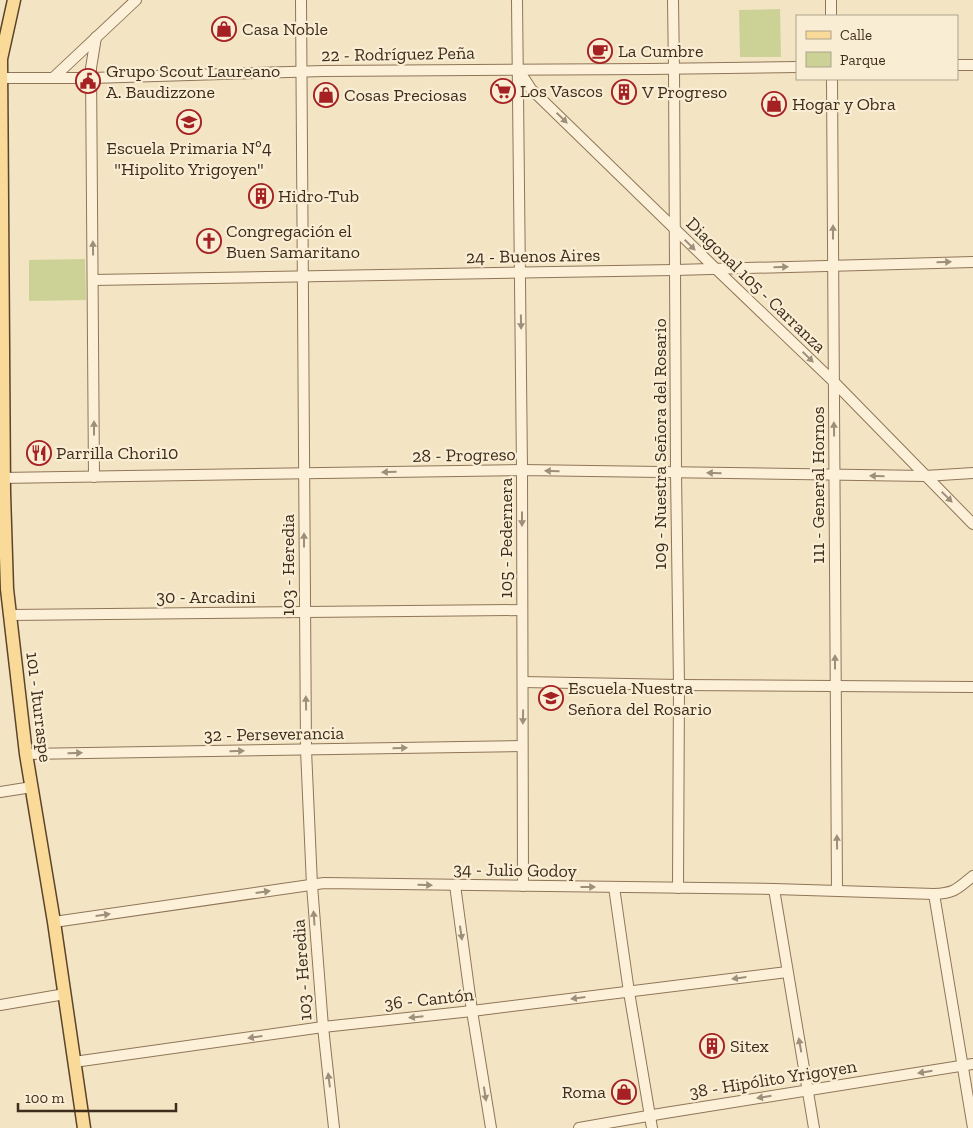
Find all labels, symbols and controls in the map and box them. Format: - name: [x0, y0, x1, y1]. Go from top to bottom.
- legend: [796, 15, 958, 80]
- shop icon: Casa Noble: [211, 16, 237, 42]
- place label: Casa Noble: [242, 18, 328, 40]
- text: Calle: [840, 26, 872, 44]
- cafe icon: La Cumbre: [587, 38, 613, 64]
- place label: La Cumbre: [618, 40, 703, 62]
- street label: 22 - Rodríguez Peña: [321, 42, 475, 66]
- text: Parque: [840, 51, 886, 69]
- place label: Grupo Scout Laureano A. Baudizzone: [106, 60, 280, 103]
- public building icon: Grupo Scout Laureano A. Baudizzone: [75, 68, 101, 94]
- supermarket icon: Los Vascos: [490, 78, 516, 104]
- building icon: V Progreso: [611, 79, 637, 105]
- place label: Los Vascos: [520, 80, 603, 102]
- place label: V Progreso: [641, 81, 727, 103]
- shop icon: Cosas Preciosas: [313, 82, 339, 108]
- place label: Cosas Preciosas: [344, 84, 467, 106]
- shop icon: Hogar y Obra: [761, 91, 787, 117]
- place label: Hogar y Obra: [792, 93, 896, 115]
- school or university icon: Escuela Primaria Nº4 "Hipolito Yrigoyen": [176, 109, 202, 135]
- one-way arrow: [556, 112, 568, 124]
- place label: Escuela Primaria Nº4 "Hipolito Yrigoyen": [106, 137, 272, 180]
- building icon: Hidro-Tub: [248, 183, 274, 209]
- place label: Hidro-Tub: [278, 185, 359, 207]
- street label: Diagonal 105 - Carranza: [682, 213, 831, 358]
- place label: Congregación el Buen Samaritano: [226, 220, 360, 263]
- one-way arrow: [829, 224, 837, 240]
- church icon: Congregación el Buen Samaritano: [196, 228, 222, 254]
- one-way arrow: [684, 238, 696, 250]
- one-way arrow: [89, 240, 97, 256]
- street label: 24 - Buenos Aires: [466, 244, 601, 268]
- one-way arrow: [936, 258, 952, 266]
- one-way arrow: [773, 263, 789, 271]
- one-way arrow: [517, 314, 525, 330]
- street label: 109 - Nuestra Señora del Rosario: [649, 318, 671, 570]
- one-way arrow: [801, 351, 813, 363]
- street label: 111 - General Hornos: [807, 406, 829, 564]
- one-way arrow: [90, 420, 98, 436]
- one-way arrow: [830, 421, 838, 437]
- restaurant icon: Parrilla Chori10: [26, 440, 52, 466]
- place label: Parrilla Chori10: [56, 442, 178, 464]
- street label: 28 - Progreso: [412, 443, 516, 467]
- one-way arrow: [543, 467, 559, 475]
- one-way arrow: [381, 468, 397, 476]
- one-way arrow: [706, 469, 722, 477]
- one-way arrow: [868, 472, 884, 480]
- street label: 105 - Pedernera: [495, 478, 517, 598]
- one-way arrow: [940, 491, 952, 503]
- one-way arrow: [518, 511, 526, 527]
- street label: 103 - Heredia: [277, 514, 299, 616]
- one-way arrow: [300, 532, 308, 548]
- street label: 30 - Arcadini: [156, 586, 256, 608]
- street label: 101 - Iturraspe: [21, 651, 57, 763]
- one-way arrow: [831, 653, 839, 669]
- place label: Escuela Nuestra Señora del Rosario: [568, 677, 712, 720]
- school or university icon: Escuela Nuestra Señora del Rosario: [538, 685, 564, 711]
- one-way arrow: [301, 695, 309, 711]
- one-way arrow: [519, 709, 527, 725]
- street label: 32 - Perseverancia: [204, 722, 345, 746]
- one-way arrow: [392, 744, 408, 752]
- one-way arrow: [229, 747, 245, 755]
- one-way arrow: [67, 749, 83, 757]
- one-way arrow: [833, 833, 841, 849]
- street label: 34 - Julio Godoy: [453, 858, 578, 882]
- one-way arrow: [418, 881, 434, 889]
- one-way arrow: [580, 883, 596, 891]
- one-way arrow: [256, 888, 272, 896]
- one-way arrow: [310, 909, 318, 925]
- one-way arrow: [95, 911, 111, 919]
- street label: 103 - Heredia: [287, 918, 317, 1022]
- one-way arrow: [457, 926, 465, 942]
- one-way arrow: [731, 974, 747, 982]
- street label: 36 - Cantón: [383, 983, 475, 1015]
- one-way arrow: [569, 994, 585, 1002]
- one-way arrow: [408, 1013, 424, 1021]
- one-way arrow: [247, 1033, 263, 1041]
- building icon: Sitex: [699, 1033, 725, 1059]
- place label: Sitex: [730, 1035, 769, 1057]
- one-way arrow: [796, 1037, 804, 1053]
- street label: 38 - Hipólito Yrigoyen: [688, 1055, 859, 1103]
- one-way arrow: [917, 1068, 933, 1076]
- one-way arrow: [325, 1071, 333, 1087]
- shop icon: Roma: [611, 1079, 637, 1105]
- scale bar: [18, 1080, 175, 1112]
- place label: Roma: [562, 1081, 606, 1103]
- one-way arrow: [482, 1086, 490, 1102]
- text: 100 m: [25, 1089, 64, 1107]
- one-way arrow: [756, 1093, 772, 1101]

